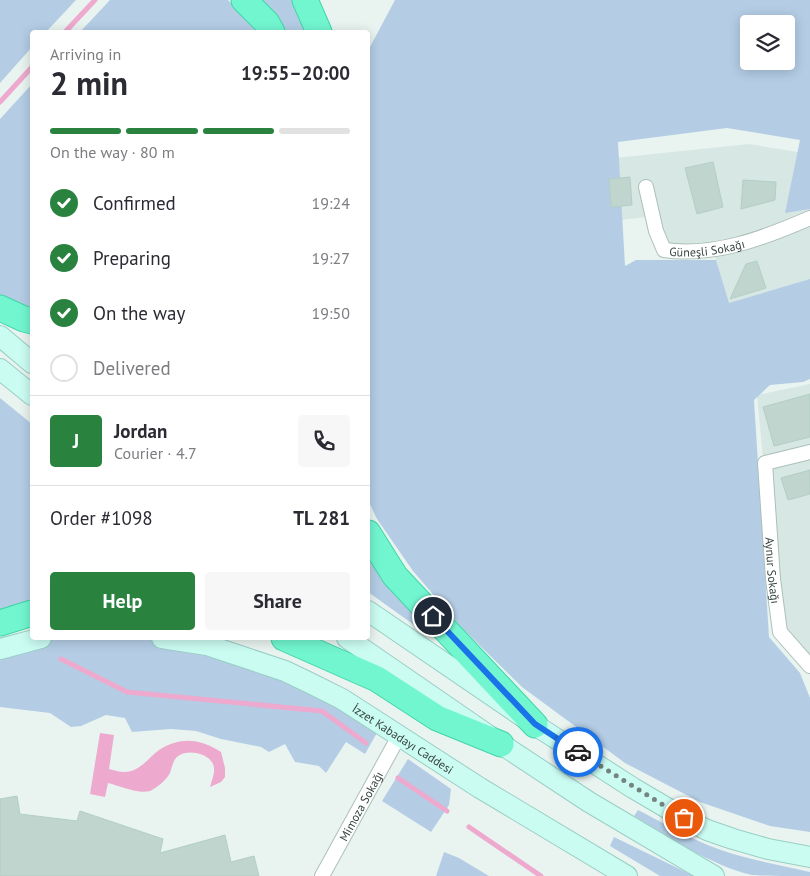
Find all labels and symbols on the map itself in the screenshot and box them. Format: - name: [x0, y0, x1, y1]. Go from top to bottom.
- street label: Güneşli Sokağı: [669, 235, 746, 259]
- street label: Aynur Sokağı: [763, 537, 784, 605]
- pin: [412, 595, 454, 637]
- street label: İzzet Kabadayı Caddesi: [350, 700, 456, 776]
- courier: [553, 727, 603, 777]
- street label: Mimoza Sokağı: [335, 768, 386, 843]
- pin: [663, 797, 705, 839]

